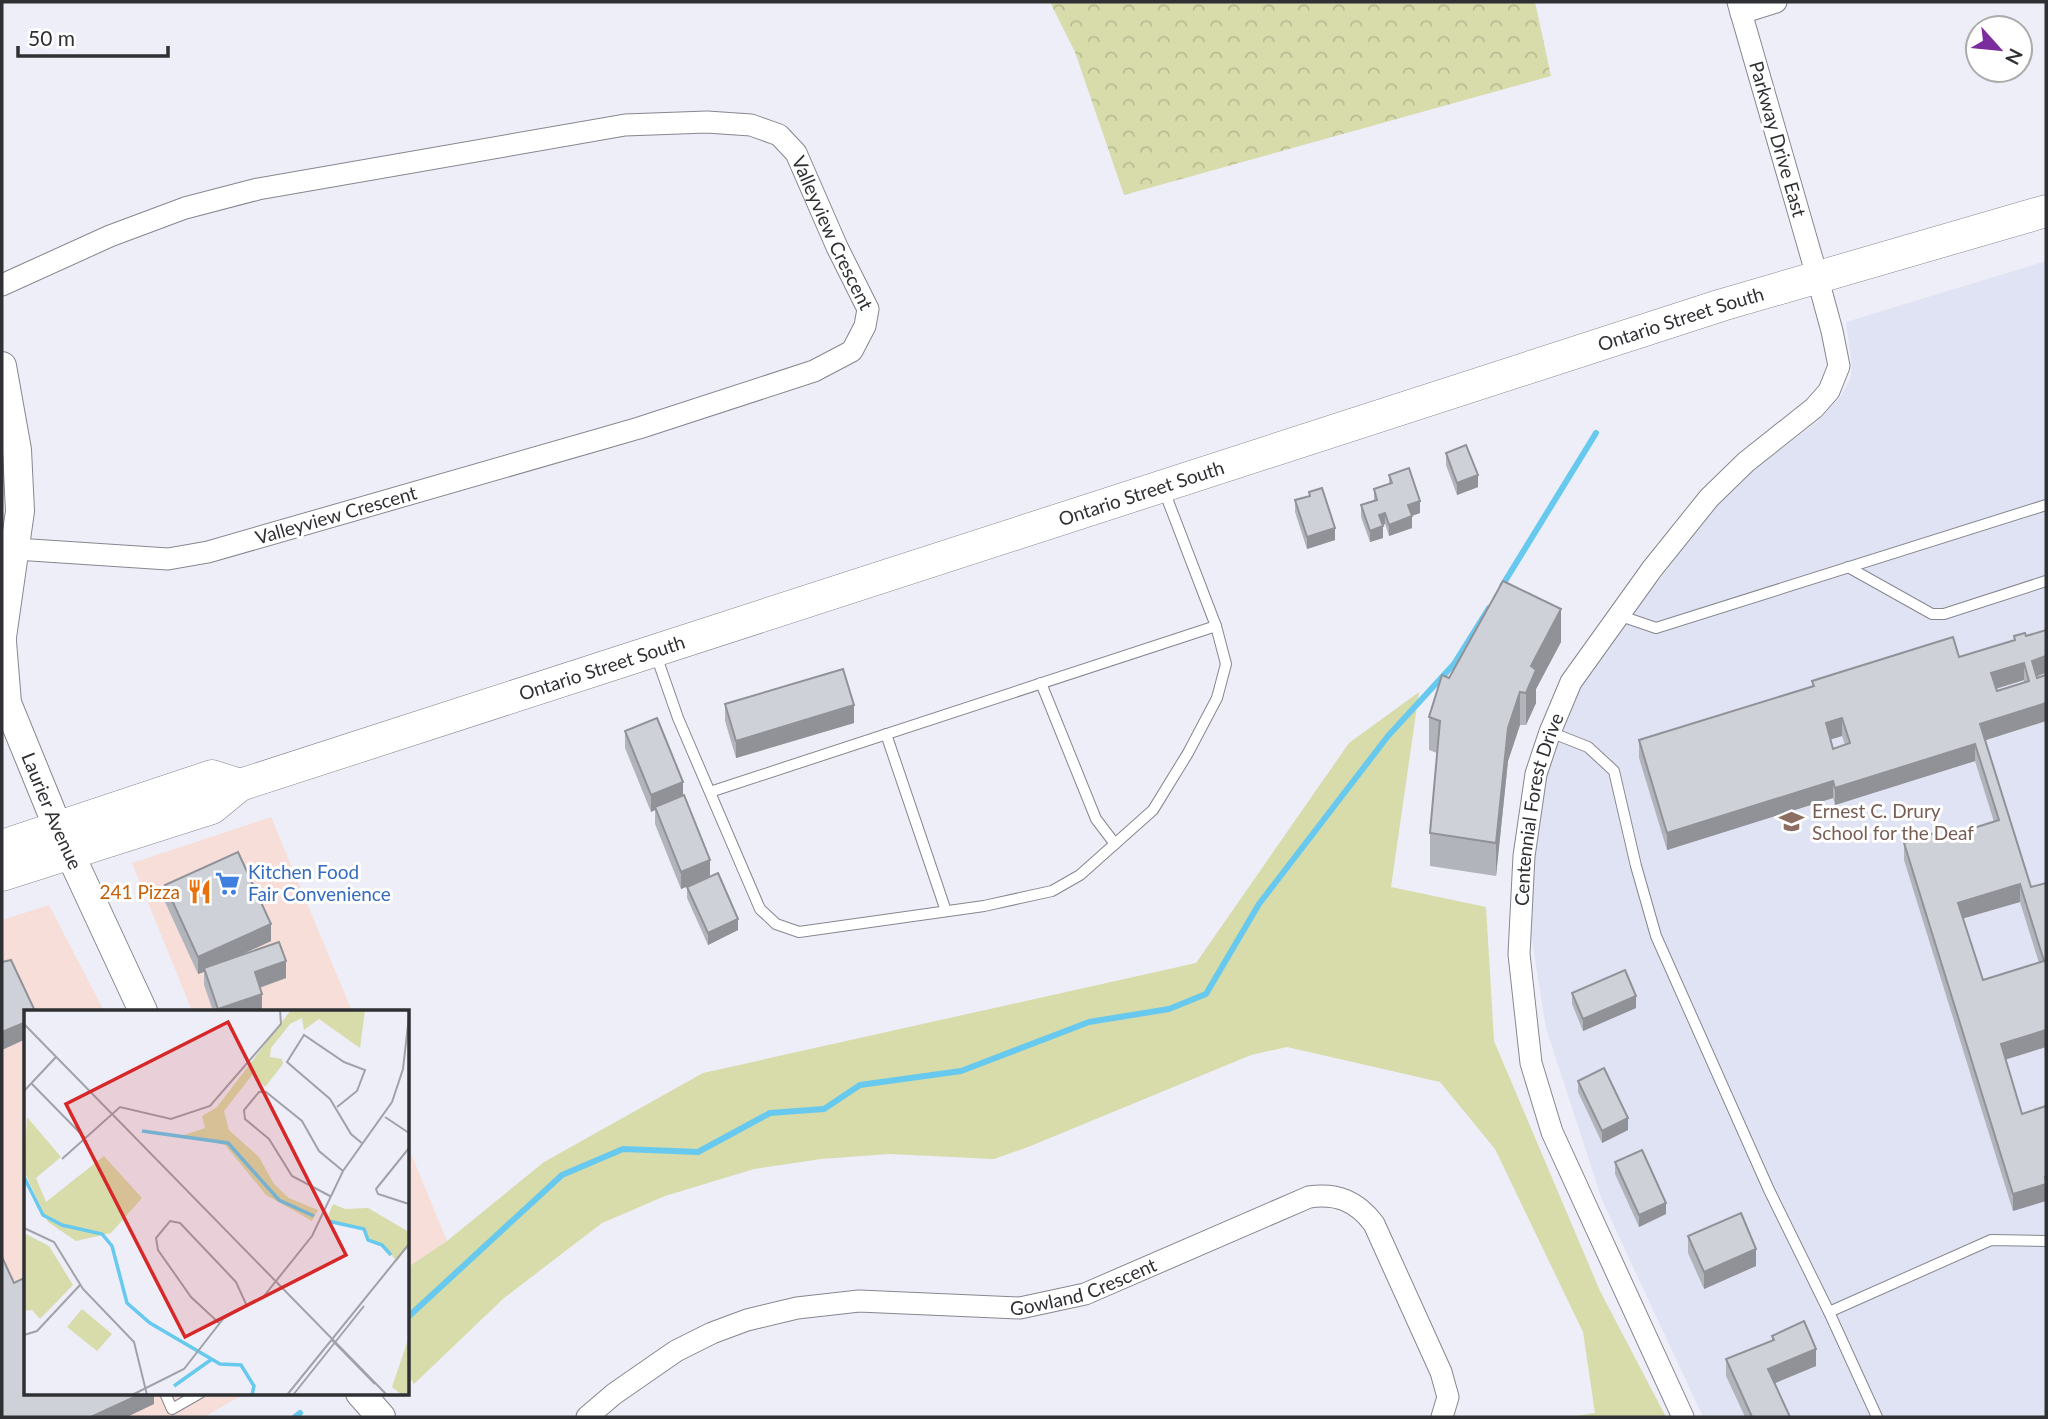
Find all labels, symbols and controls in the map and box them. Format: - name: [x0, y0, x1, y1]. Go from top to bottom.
- scale bar: [18, 14, 168, 58]
- north arrow: [1964, 14, 2034, 84]
- text: 50 m: [28, 25, 75, 50]
- text: N: [2001, 45, 2028, 69]
- street label: Parkway Drive East: [1745, 58, 1812, 220]
- street label: Valleyview Crescent: [788, 152, 879, 313]
- street label: Ontario Street South: [1595, 281, 1766, 355]
- street label: Ontario Street South: [1055, 455, 1227, 530]
- street label: Valleyview Crescent: [253, 480, 419, 549]
- street label: Ontario Street South: [516, 630, 687, 705]
- street label: Centennial Forest Drive: [1509, 709, 1568, 907]
- street label: Laurier Avenue: [17, 749, 88, 873]
- place label: Ernest C. Drury School for the Deaf: [1812, 799, 1974, 844]
- school or university icon: Ernest C. Drury School for the Deaf: [1778, 808, 1806, 836]
- place label: Kitchen Food Fair Convenience: [248, 860, 391, 905]
- supermarket icon: Kitchen Food Fair Convenience: [214, 869, 242, 897]
- restaurant icon: 241 Pizza: [186, 878, 214, 906]
- place label: 241 Pizza: [100, 880, 180, 903]
- inset map: [24, 1010, 410, 1394]
- street label: Gowland Crescent: [1010, 1252, 1160, 1319]

